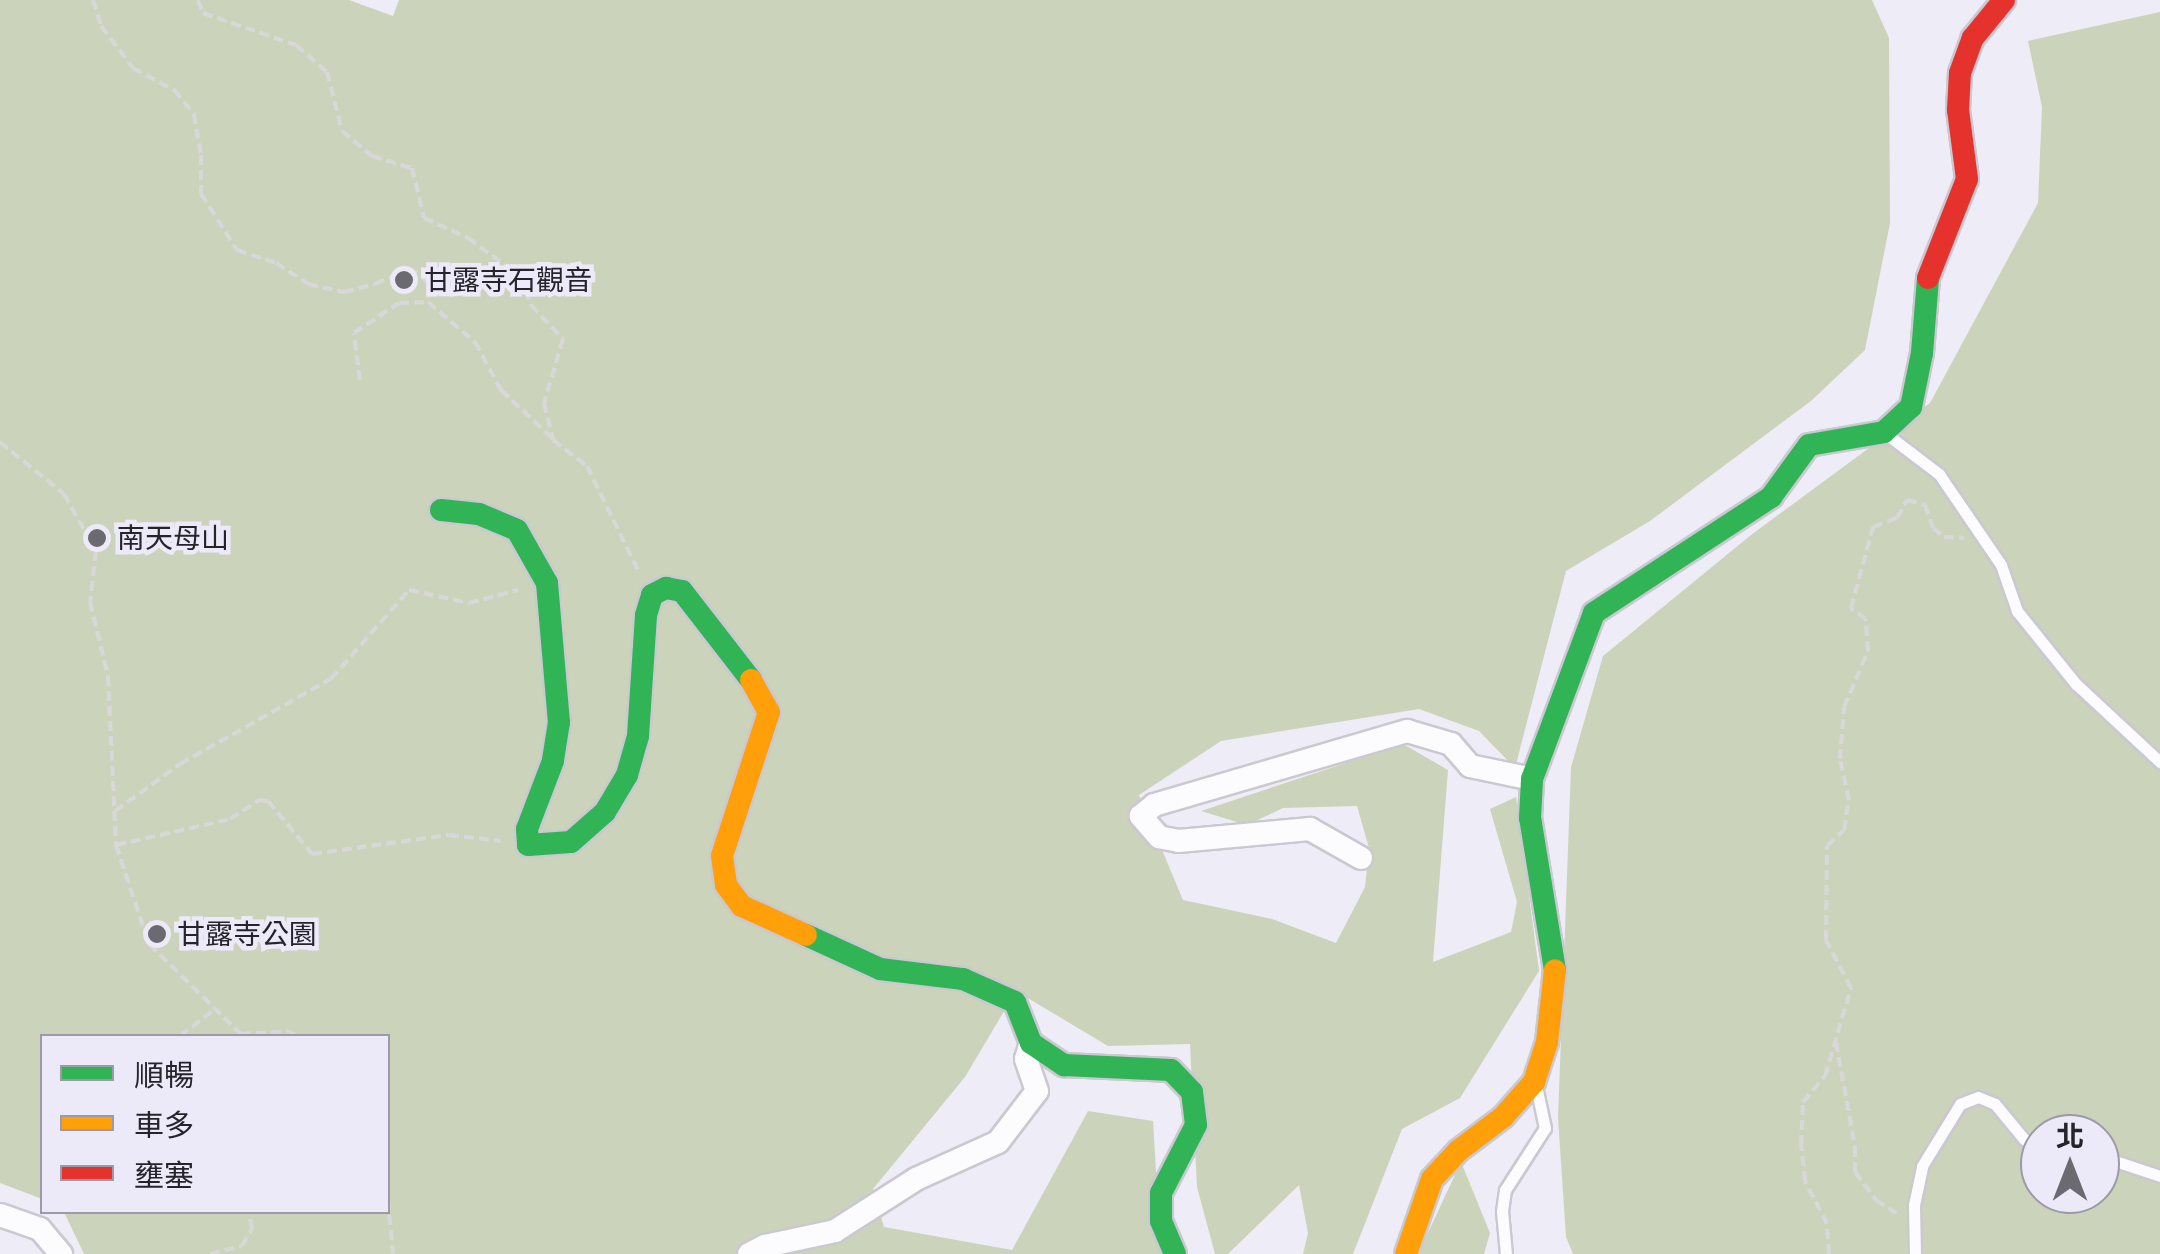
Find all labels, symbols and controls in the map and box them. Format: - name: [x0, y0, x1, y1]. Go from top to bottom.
- place label: 甘露寺石觀音: [424, 263, 592, 297]
- marker: 甘露寺石觀音: [393, 269, 415, 291]
- place label: 南天母山: [117, 521, 229, 555]
- marker: 南天母山: [86, 527, 108, 549]
- place label: 甘露寺公園: [177, 917, 317, 951]
- marker: 甘露寺公園: [146, 923, 168, 945]
- legend: [40, 1034, 390, 1214]
- text: 順暢: [134, 1056, 194, 1094]
- text: 車多: [134, 1106, 194, 1144]
- north arrow: [2020, 1114, 2120, 1214]
- text: 北: [2056, 1118, 2084, 1153]
- text: 壅塞: [134, 1156, 194, 1194]

